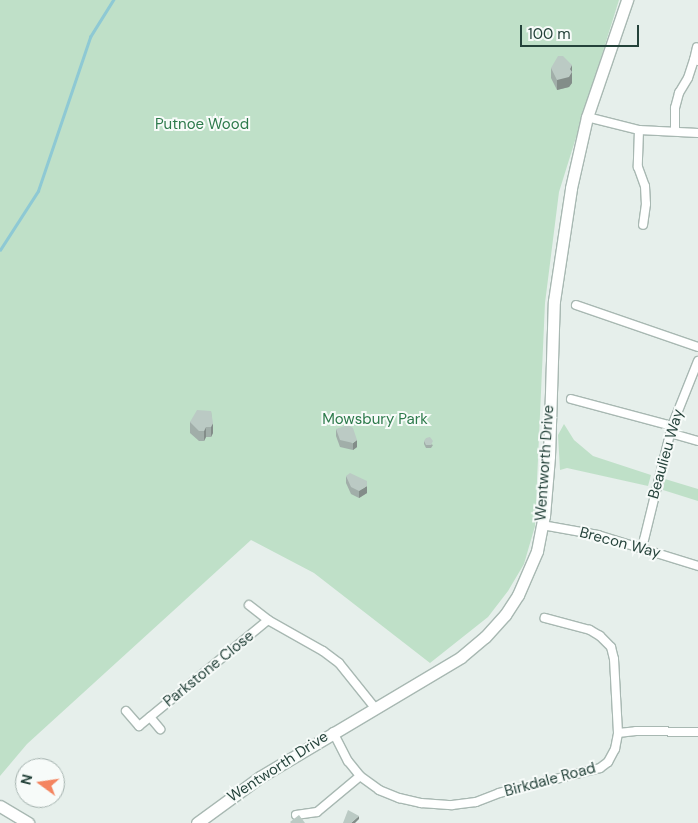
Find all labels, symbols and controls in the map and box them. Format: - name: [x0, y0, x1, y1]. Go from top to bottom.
- scale bar: [523, 15, 642, 47]
- text: 100 m: [528, 24, 571, 44]
- park label: Putnoe Wood: [155, 116, 249, 134]
- street label: Wentworth Drive: [532, 404, 558, 522]
- street label: Beaulieu Way: [645, 407, 687, 501]
- park label: Mowsbury Park: [322, 411, 428, 429]
- street label: Brecon Way: [578, 524, 662, 562]
- street label: Parkstone Close: [160, 627, 258, 711]
- street label: Wentworth Drive: [224, 728, 332, 806]
- north arrow: [15, 758, 65, 808]
- street label: Birkdale Road: [502, 759, 598, 801]
- text: N: [16, 772, 36, 787]

